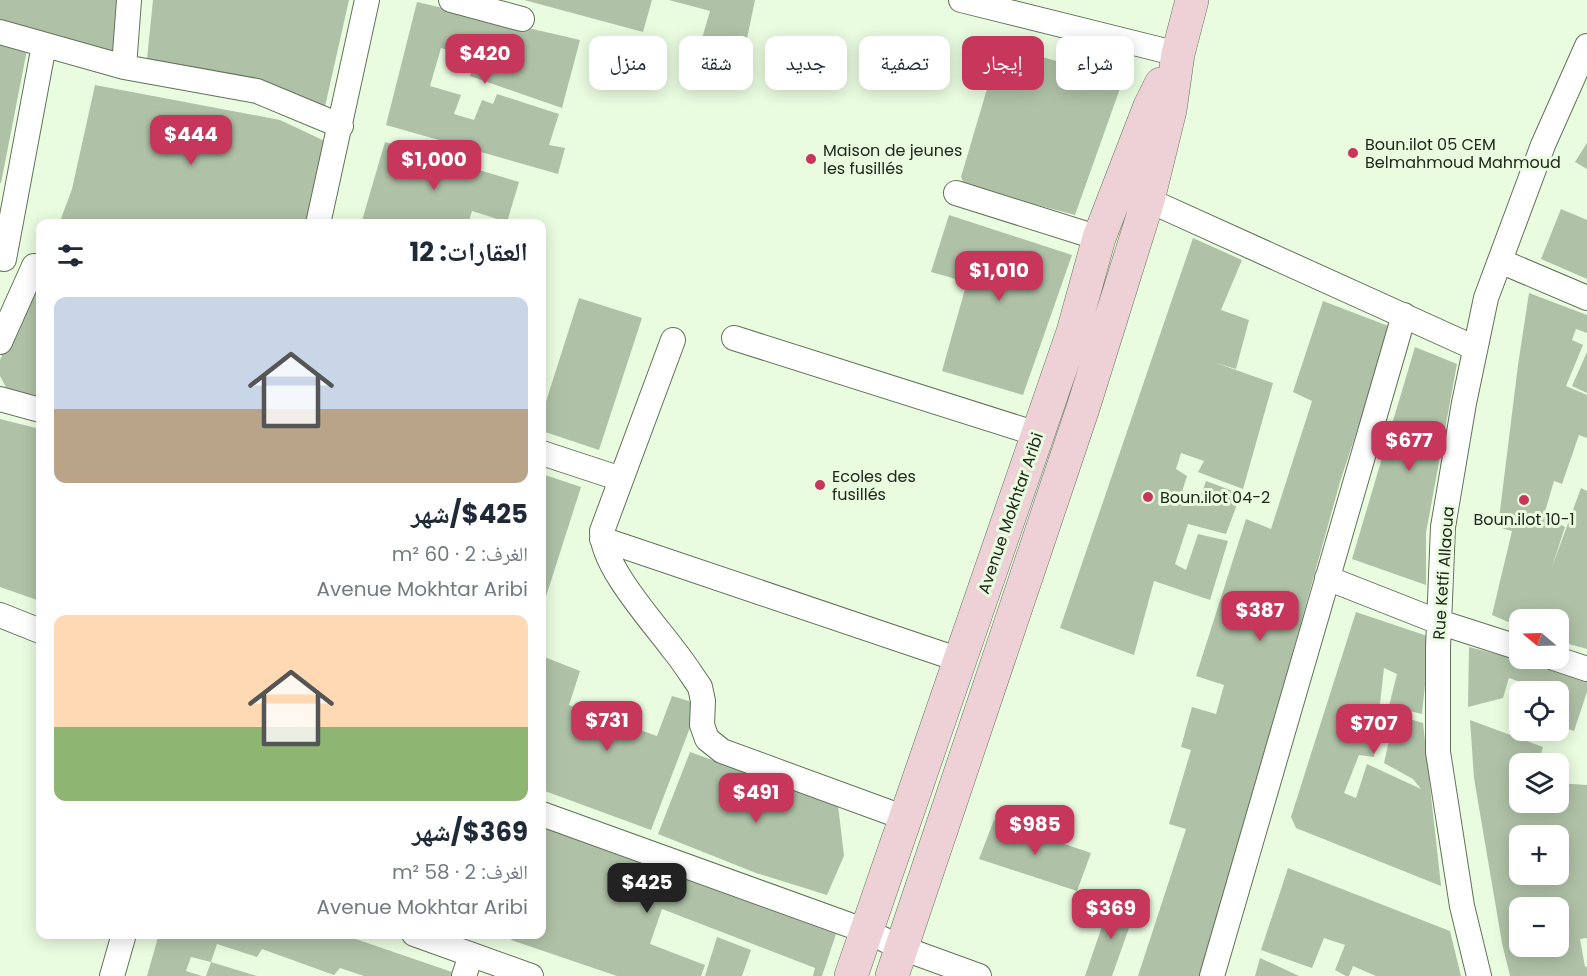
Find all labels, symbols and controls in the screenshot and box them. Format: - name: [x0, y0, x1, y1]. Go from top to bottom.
- pin: $420: [449, 34, 521, 85]
- chip: منزل: [589, 36, 667, 90]
- chip: شقة: [679, 36, 753, 90]
- chip: جديد: [765, 36, 847, 90]
- chip: تصفية: [859, 36, 950, 90]
- chip: إيجار: [962, 36, 1044, 90]
- chip: شراء: [1056, 36, 1134, 90]
- text: $420: [459, 39, 511, 67]
- pin: $444: [155, 115, 227, 166]
- text: $444: [164, 120, 218, 148]
- place label: Boun.ilot 05 CEM Belmahmoud Mahmoud: [1365, 133, 1561, 174]
- place label: Maison de jeunes les fusillés: [823, 139, 962, 180]
- pin: $1,000: [385, 140, 483, 191]
- text: $1,000: [401, 145, 467, 173]
- marker: Boun.ilot 05 CEM Belmahmoud Mahmoud: [1346, 146, 1360, 160]
- marker: Maison de jeunes les fusillés: [804, 152, 818, 166]
- text: العقارات: 12: [409, 234, 528, 270]
- icon: filters: [54, 239, 87, 272]
- pin: $1,010: [950, 251, 1048, 302]
- text: $1,010: [969, 256, 1029, 284]
- icon: home: [237, 336, 345, 444]
- pin: $677: [1373, 421, 1445, 472]
- text: $677: [1385, 426, 1433, 454]
- street label: Avenue Mokhtar Aribi: [972, 429, 1049, 597]
- place label: Ecoles des fusillés: [832, 465, 916, 506]
- marker: Ecoles des fusillés: [813, 478, 827, 492]
- place label: Boun.ilot 04-2: [1160, 486, 1270, 509]
- marker: Boun.ilot 04-2: [1141, 490, 1155, 504]
- marker: Boun.ilot 10-1: [1517, 493, 1531, 507]
- text: $425/شهر: [411, 496, 528, 532]
- street label: Rue Ketfi Allaoua: [1427, 506, 1460, 641]
- place label: Boun.ilot 10-1: [1473, 508, 1575, 531]
- text: الغرف: 2 · 60 m²: [392, 540, 528, 568]
- text: Avenue Mokhtar Aribi: [317, 575, 528, 603]
- pin: $387: [1224, 591, 1296, 642]
- text: $387: [1236, 596, 1284, 624]
- north arrow: [1509, 609, 1569, 669]
- map controls: [1509, 609, 1569, 957]
- icon: home: [237, 654, 345, 762]
- button: locate: [1509, 681, 1569, 741]
- pin: $731: [571, 701, 643, 752]
- pin: $707: [1338, 704, 1410, 755]
- text: $731: [585, 706, 629, 734]
- text: $707: [1350, 709, 1398, 737]
- button: layers: [1509, 753, 1569, 813]
- pin: $491: [720, 773, 792, 824]
- text: $491: [733, 778, 779, 806]
- pin: $985: [999, 805, 1071, 856]
- text: $985: [1009, 810, 1061, 838]
- text: $369/شهر: [412, 814, 528, 850]
- button: +: [1509, 825, 1569, 885]
- text: الغرف: 2 · 58 m²: [392, 858, 528, 886]
- pin: $425: [611, 863, 683, 914]
- text: $425: [621, 868, 673, 896]
- pin: $369: [1075, 889, 1147, 940]
- text: Avenue Mokhtar Aribi: [317, 893, 528, 921]
- text: $369: [1086, 894, 1136, 922]
- button: −: [1509, 897, 1569, 957]

